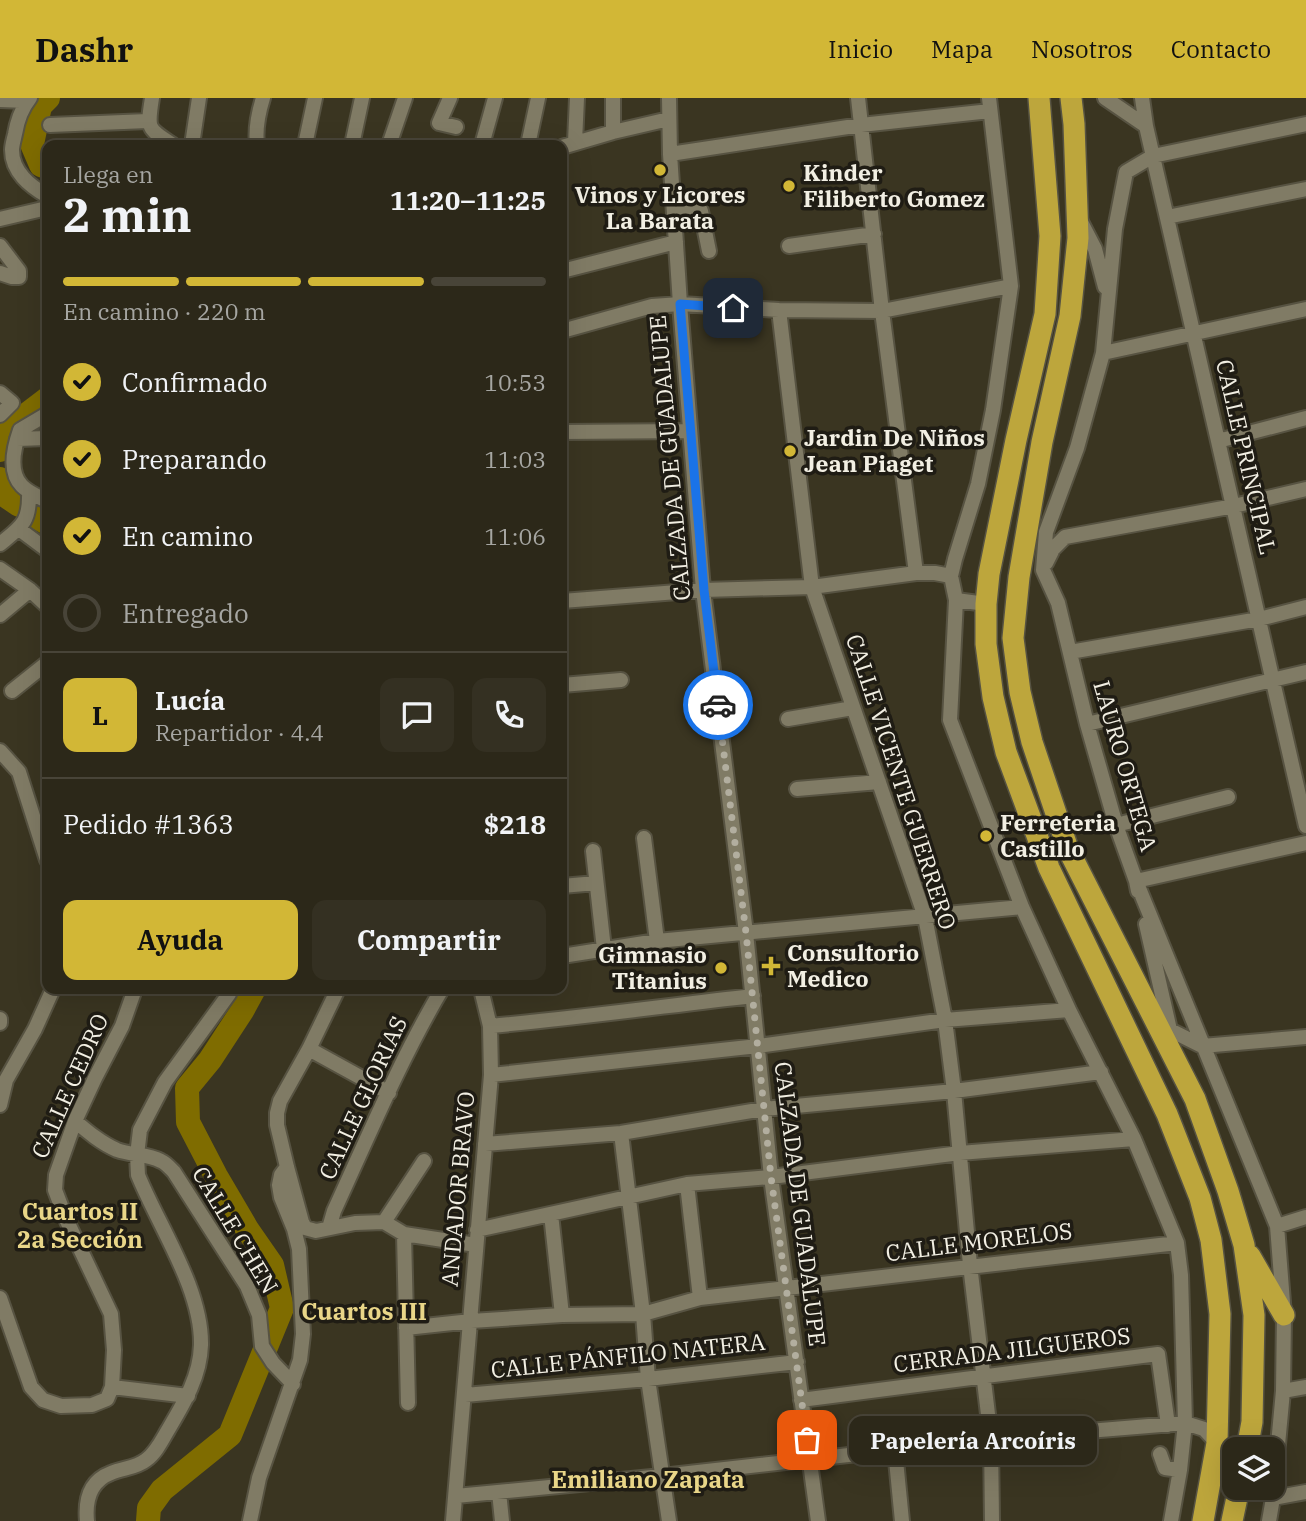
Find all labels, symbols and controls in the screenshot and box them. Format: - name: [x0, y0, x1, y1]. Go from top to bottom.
- text: Dashr: [35, 28, 133, 71]
- text: Inicio: [828, 33, 893, 65]
- text: Mapa: [931, 33, 993, 65]
- text: Nosotros: [1031, 33, 1133, 65]
- text: Contacto: [1171, 33, 1271, 65]
- place label: Kinder Filiberto Gomez: [803, 157, 985, 213]
- text: Llega en: [63, 159, 153, 189]
- marker: Vinos y Licores La Barata: [652, 162, 668, 178]
- marker: Kinder Filiberto Gomez: [781, 178, 797, 194]
- place label: Vinos y Licores La Barata: [575, 179, 745, 235]
- text: 11:20–11:25: [390, 183, 546, 217]
- text: 2 min: [63, 185, 192, 245]
- pin: [703, 278, 763, 338]
- icon: home: [714, 289, 752, 327]
- text: En camino · 220 m: [63, 296, 266, 326]
- street label: CALZADA DE GUADALUPE: [642, 314, 696, 602]
- street label: CALLE PRINCIPAL: [1210, 356, 1284, 557]
- icon: check: [63, 363, 101, 401]
- text: Confirmado: [122, 365, 267, 399]
- text: 10:53: [484, 367, 546, 397]
- place label: Jardin De Niños Jean Piaget: [804, 422, 985, 478]
- icon: check: [63, 440, 101, 478]
- text: Preparando: [122, 442, 267, 476]
- marker: Jardin De Niños Jean Piaget: [782, 443, 798, 459]
- text: 11:03: [484, 444, 546, 474]
- icon: check: [63, 517, 101, 555]
- text: En camino: [122, 519, 253, 553]
- text: 11:06: [484, 521, 546, 551]
- text: Entregado: [122, 596, 249, 630]
- street label: CALLE VICENTE GUERRERO: [840, 630, 964, 933]
- courier: [683, 670, 753, 740]
- street label: LAURO ORTEGA: [1087, 677, 1165, 855]
- button: chat: [380, 678, 454, 752]
- button: phone: [472, 678, 546, 752]
- text: Lucía: [155, 683, 225, 717]
- icon: car: [699, 686, 737, 724]
- text: L: [92, 698, 108, 732]
- text: Repartidor · 4.4: [155, 717, 324, 747]
- text: Pedido #1363: [63, 807, 234, 841]
- text: $218: [484, 807, 546, 841]
- place label: Ferreteria Castillo: [1000, 807, 1116, 863]
- marker: Ferreteria Castillo: [978, 828, 994, 844]
- button: Ayuda: [63, 900, 298, 980]
- button: Compartir: [312, 900, 546, 980]
- place label: Consultorio Medico: [787, 937, 919, 993]
- place label: Gimnasio Titanius: [598, 939, 707, 995]
- marker: Consultorio Medico: [761, 956, 781, 976]
- marker: Gimnasio Titanius: [713, 960, 729, 976]
- street label: CALLE CEDRO: [24, 1009, 114, 1163]
- street label: CALLE GLORIAS: [311, 1011, 413, 1184]
- street label: CALZADA DE GUADALUPE: [769, 1060, 833, 1348]
- street label: ANDADOR BRAVO: [434, 1090, 480, 1288]
- street label: CALLE CHEN: [186, 1160, 286, 1299]
- district label: Cuartos II 2a Sección: [17, 1195, 143, 1255]
- street label: CALLE MORELOS: [884, 1215, 1074, 1267]
- district label: Cuartos III: [301, 1295, 427, 1327]
- street label: CERRADA JILGUEROS: [892, 1320, 1132, 1378]
- street label: CALLE PÁNFILO NATERA: [489, 1326, 767, 1384]
- pin: [777, 1410, 837, 1470]
- callout: Papelería Arcoíris: [849, 1416, 1098, 1464]
- icon: bag: [788, 1421, 826, 1459]
- text: Papelería Arcoíris: [870, 1425, 1076, 1455]
- map controls: [1222, 1437, 1285, 1500]
- button: layers: [1222, 1437, 1285, 1500]
- district label: Emiliano Zapata: [551, 1463, 745, 1495]

